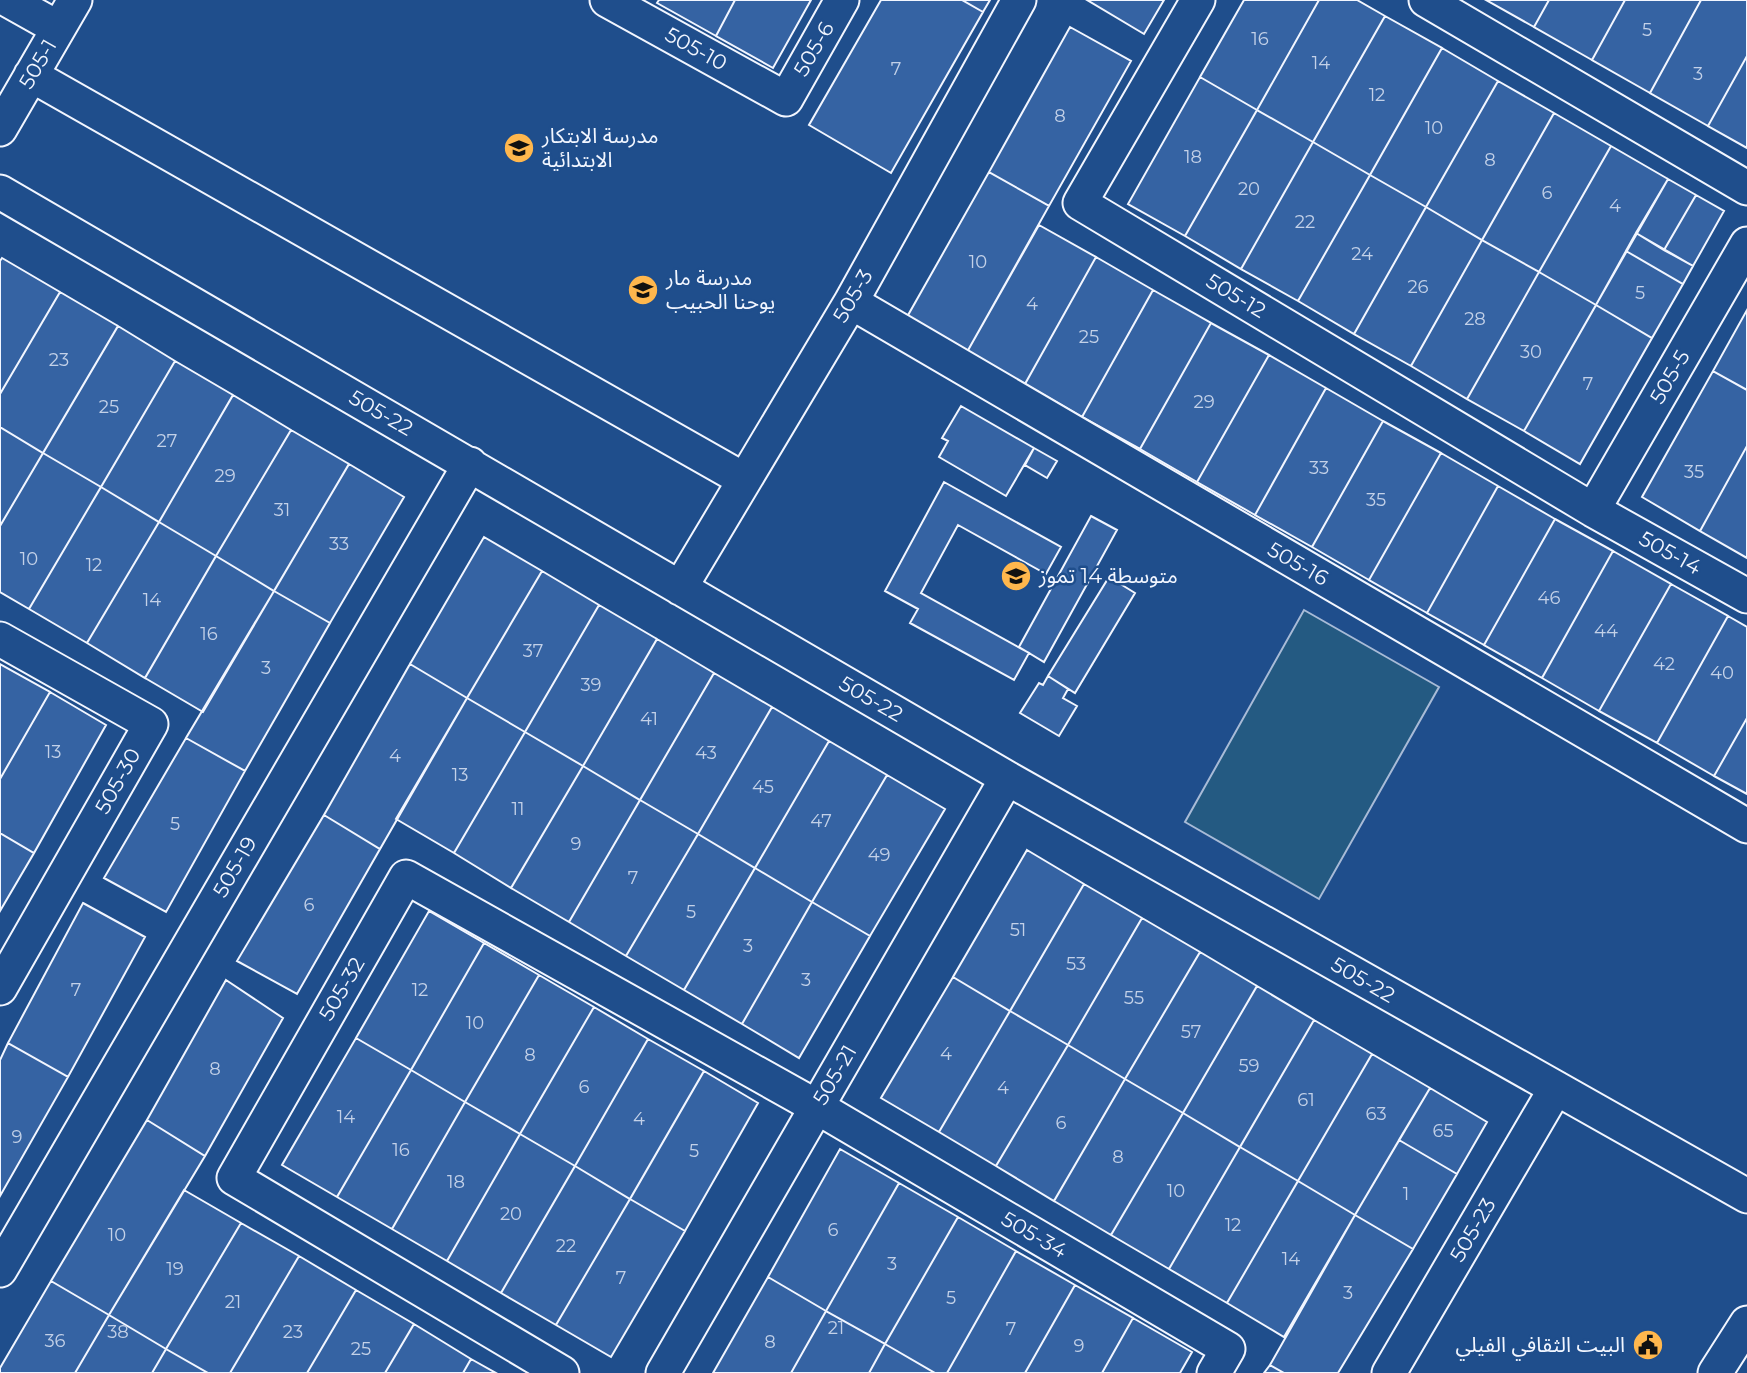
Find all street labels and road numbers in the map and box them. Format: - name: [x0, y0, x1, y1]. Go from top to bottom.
- street label: 505-6: [788, 17, 839, 80]
- street label: 505-10: [661, 21, 732, 76]
- street label: 505-1: [14, 35, 62, 93]
- street label: 505-3: [827, 265, 878, 327]
- street label: 505-12: [1202, 268, 1271, 323]
- street label: 505-5: [1644, 345, 1695, 408]
- street label: 505-22: [345, 384, 418, 441]
- street label: 505-14: [1635, 525, 1706, 580]
- street label: 505-16: [1264, 536, 1333, 591]
- street label: 505-22: [835, 670, 908, 727]
- street label: 505-30: [89, 744, 146, 818]
- street label: 505-19: [207, 832, 262, 901]
- street label: 505-22: [1327, 951, 1400, 1008]
- street label: 505-32: [314, 953, 370, 1025]
- street label: 505-21: [808, 1040, 862, 1109]
- street label: 505-23: [1444, 1194, 1501, 1266]
- street label: 505-34: [997, 1206, 1071, 1263]

